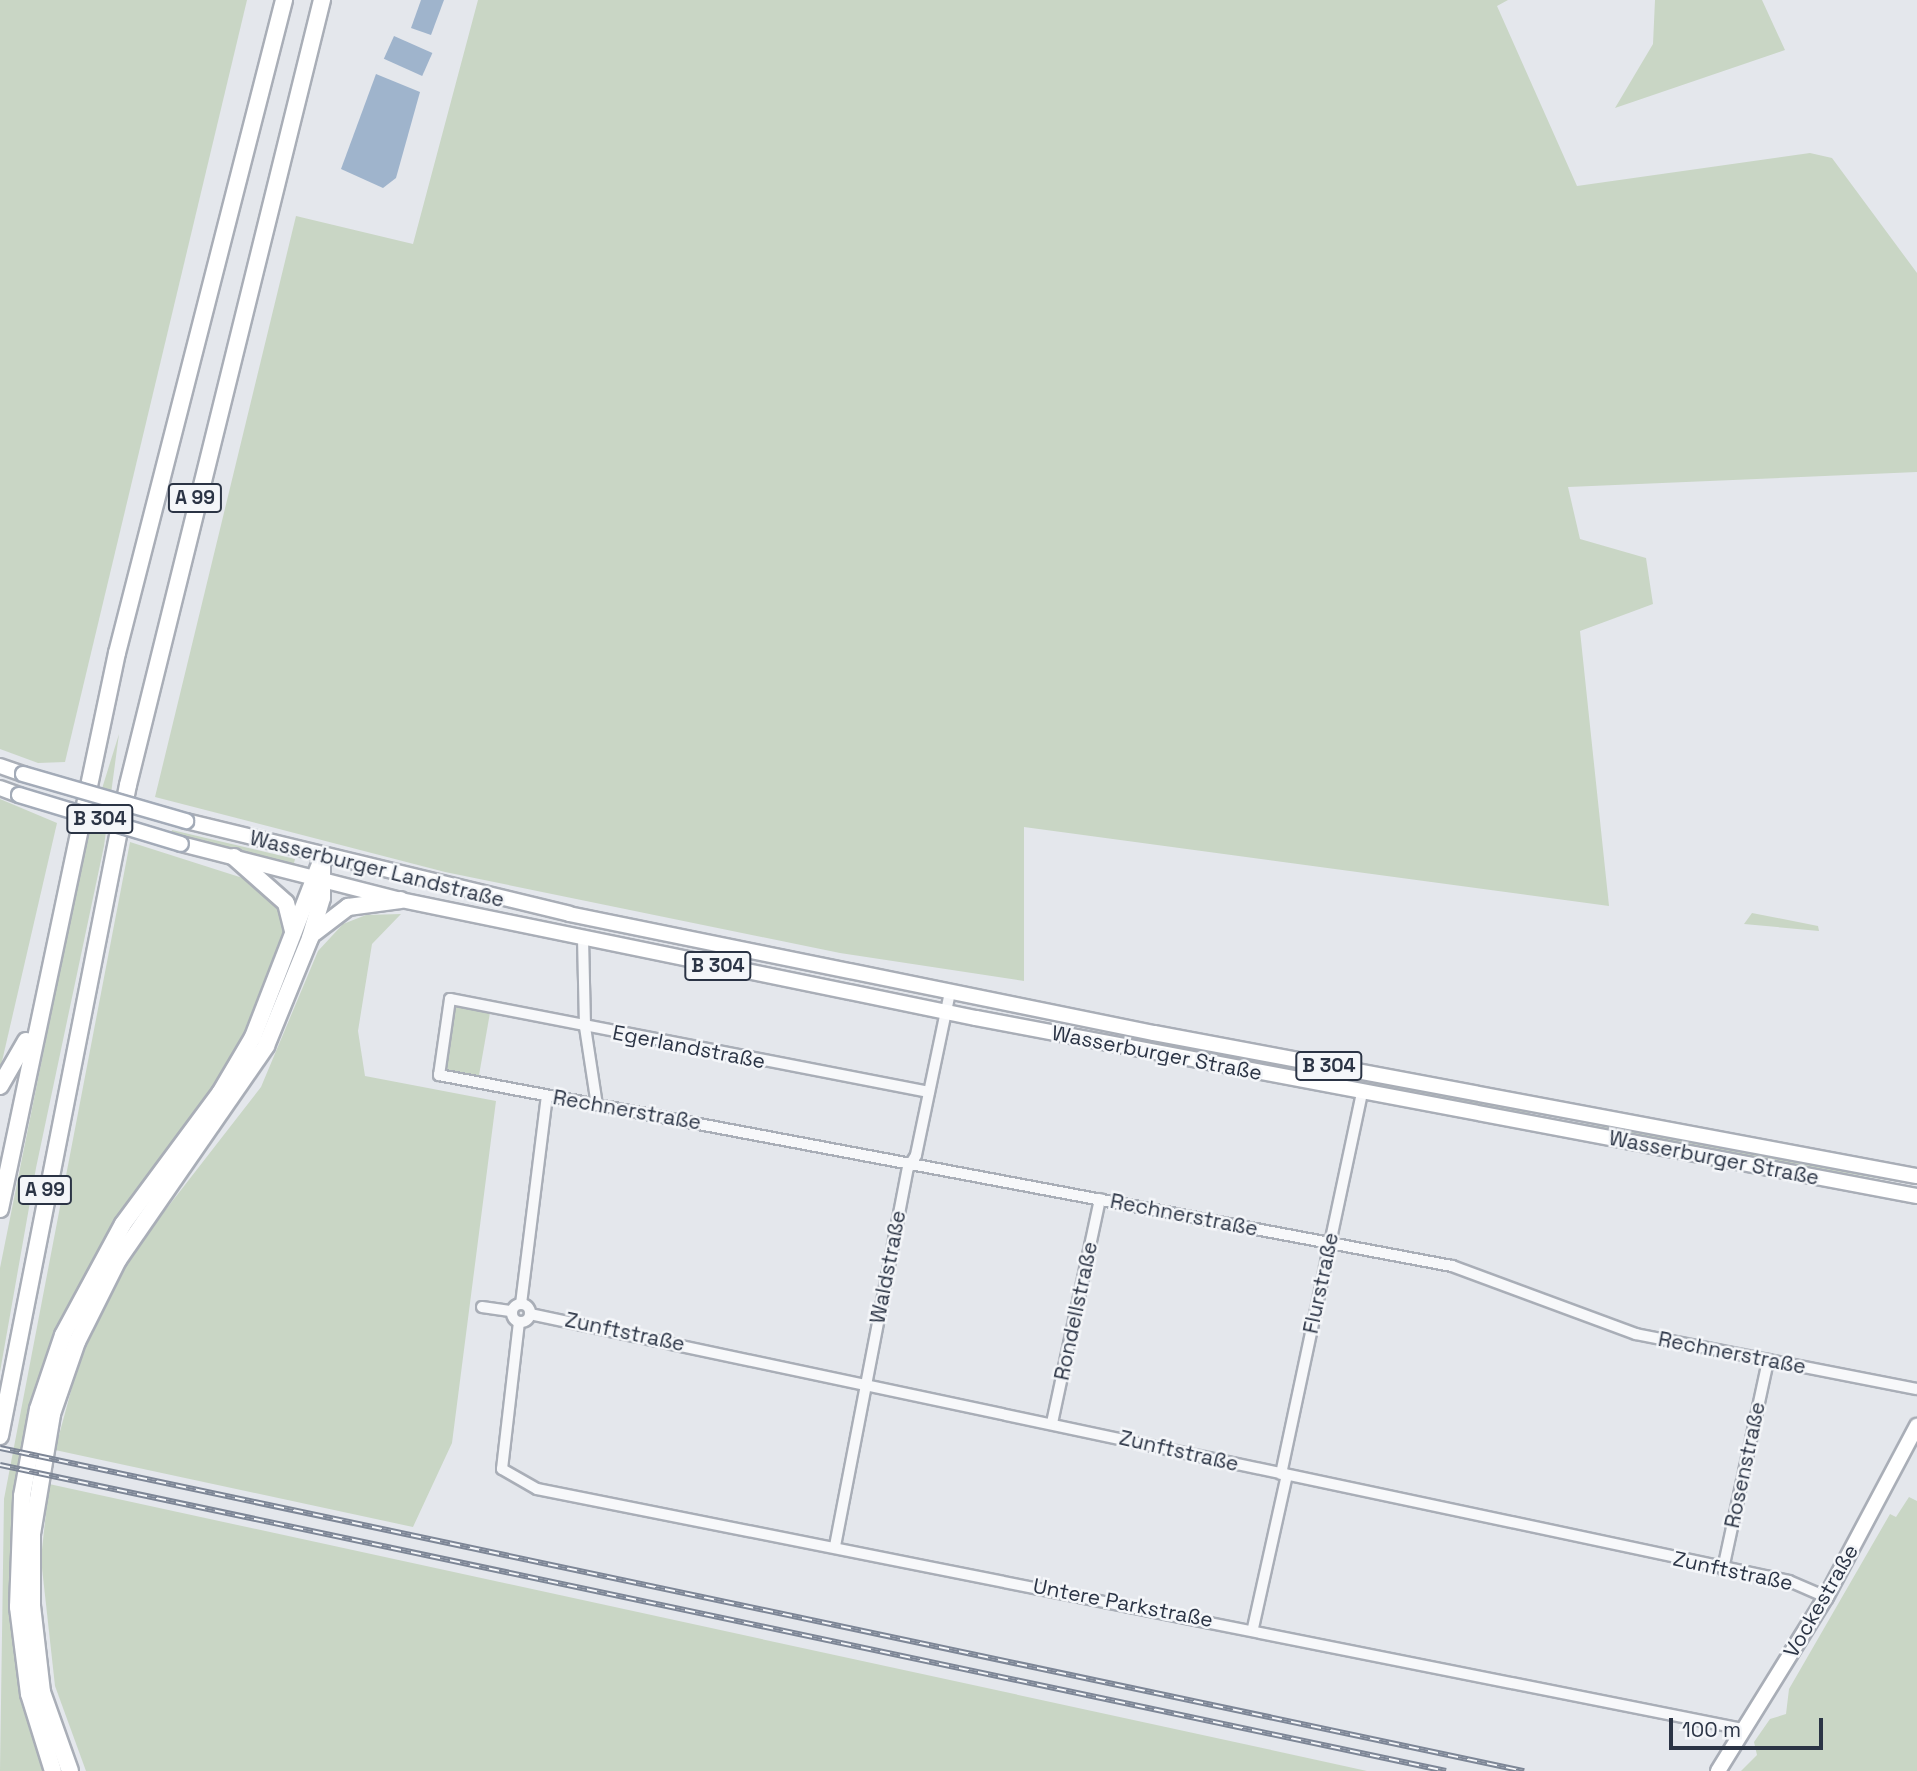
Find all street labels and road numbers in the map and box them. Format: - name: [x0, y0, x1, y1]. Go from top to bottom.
- road number: A 99: [167, 482, 223, 513]
- road number: B 304: [65, 804, 135, 834]
- street label: Wasserburger Landstraße: [247, 825, 507, 913]
- road number: B 304: [683, 950, 753, 982]
- street label: Egerlandstraße: [611, 1020, 767, 1074]
- street label: Wasserburger Straße: [1050, 1020, 1264, 1086]
- road number: B 304: [1294, 1050, 1364, 1082]
- street label: Rechnerstraße: [551, 1085, 703, 1135]
- street label: Wasserburger Straße: [1607, 1125, 1821, 1191]
- road number: A 99: [17, 1174, 73, 1206]
- street label: Rechnerstraße: [1108, 1188, 1260, 1242]
- street label: Waldstraße: [865, 1208, 911, 1326]
- street label: Flurstraße: [1298, 1230, 1344, 1336]
- street label: Rondellstraße: [1049, 1239, 1103, 1383]
- street label: Zunftstraße: [563, 1307, 687, 1357]
- street label: Rechnerstraße: [1656, 1326, 1808, 1380]
- street label: Rosenstraße: [1719, 1400, 1771, 1530]
- street label: Zunftstraße: [1117, 1425, 1241, 1477]
- street label: Vockestraße: [1778, 1540, 1864, 1662]
- street label: Zunftstraße: [1671, 1546, 1795, 1596]
- street label: Untere Parkstraße: [1031, 1573, 1215, 1633]

